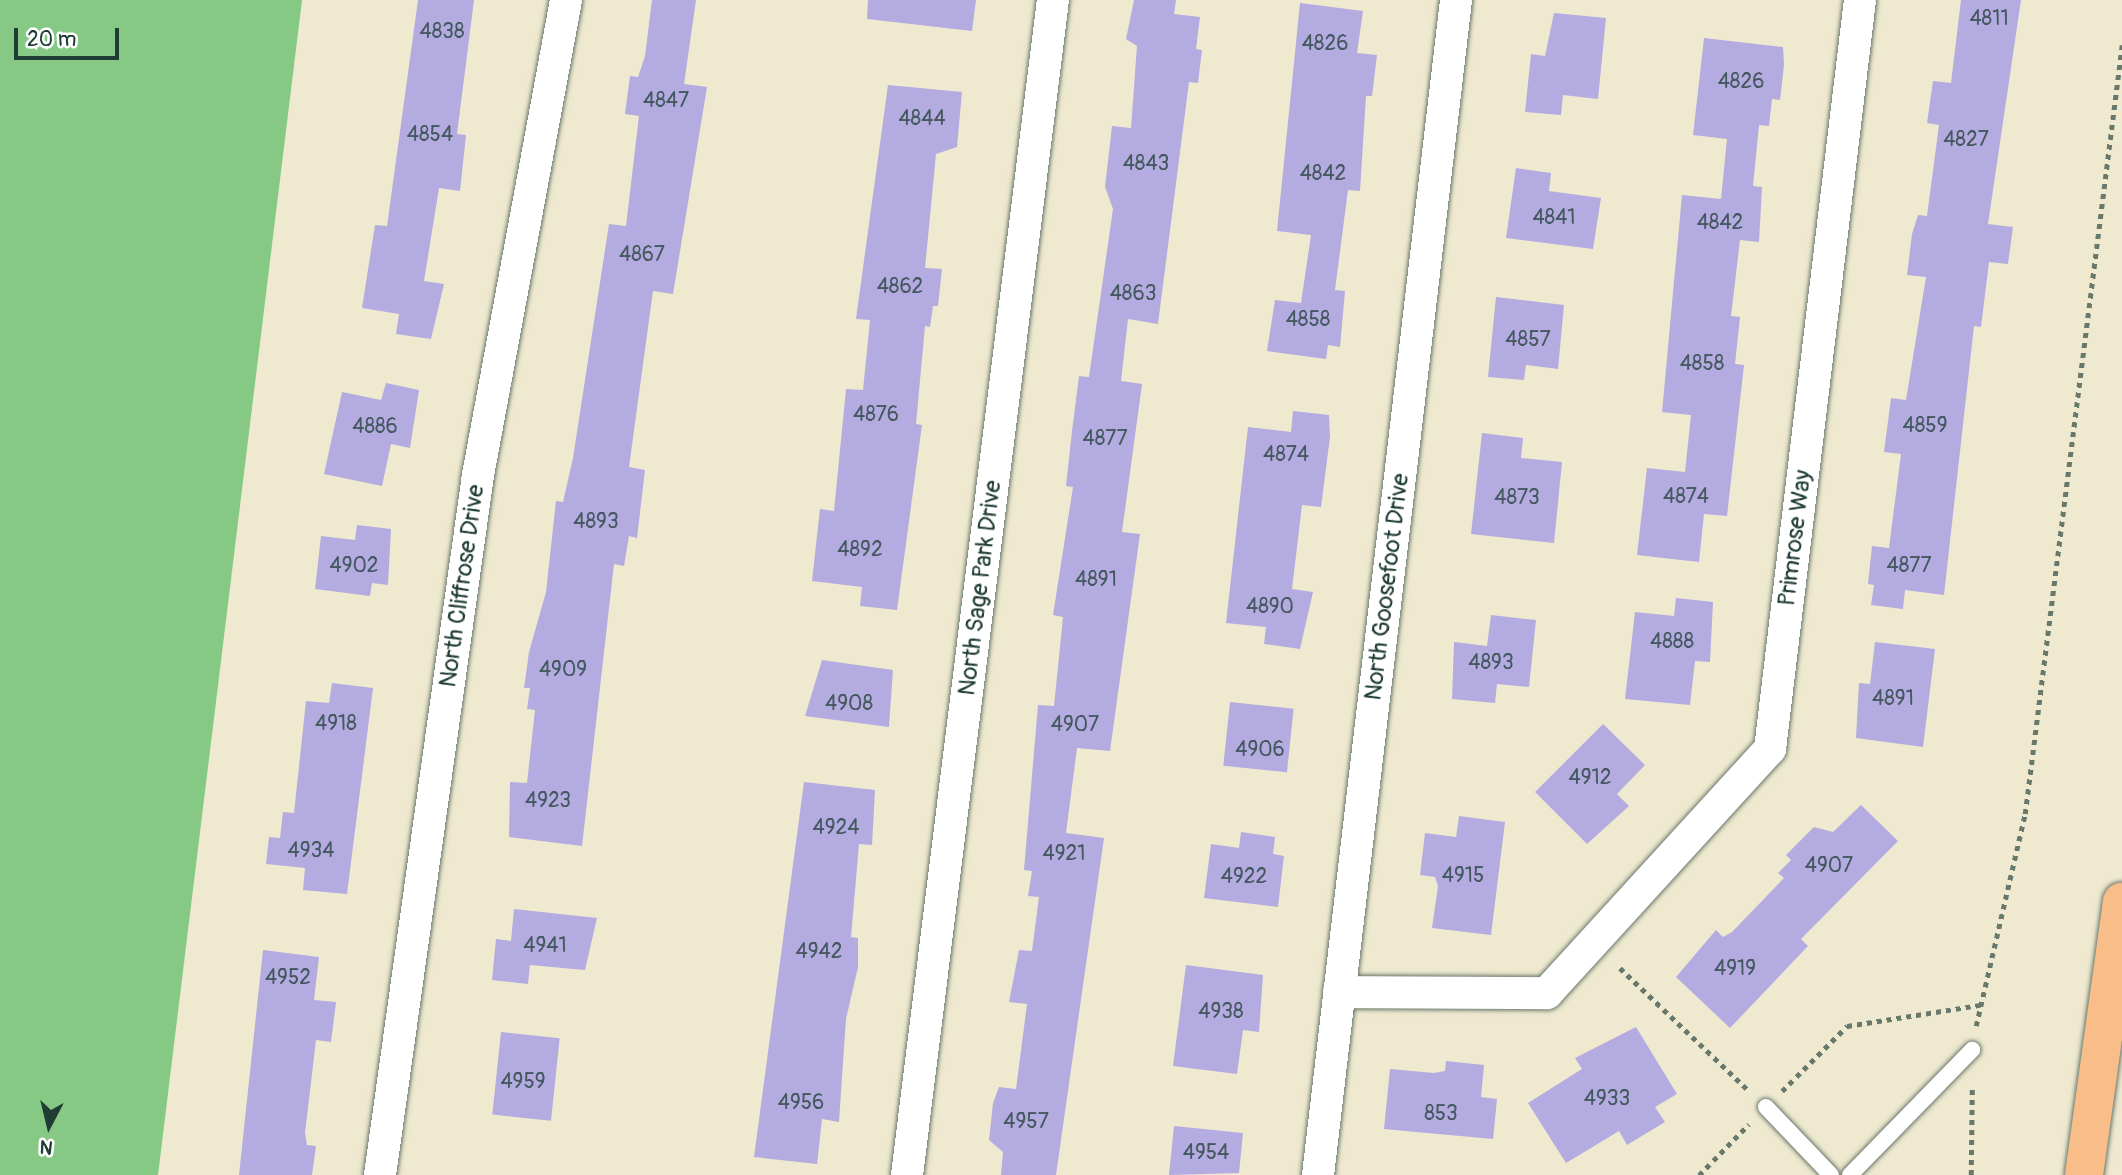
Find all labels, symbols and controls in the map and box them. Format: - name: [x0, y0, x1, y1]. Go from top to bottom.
- house number: 4811: [1969, 6, 2009, 32]
- scale bar: [18, 14, 122, 58]
- house number: 4838: [419, 19, 465, 45]
- text: 20 m: [27, 26, 76, 53]
- house number: 4826: [1302, 31, 1348, 57]
- house number: 4826: [1718, 69, 1764, 95]
- house number: 4847: [643, 88, 689, 114]
- house number: 4844: [898, 106, 946, 132]
- house number: 4854: [407, 122, 453, 148]
- house number: 4827: [1943, 127, 1989, 153]
- house number: 4843: [1123, 151, 1169, 177]
- house number: 4842: [1300, 161, 1346, 187]
- house number: 4841: [1532, 205, 1576, 231]
- house number: 4842: [1697, 210, 1743, 236]
- house number: 4867: [619, 242, 665, 268]
- house number: 4862: [877, 274, 923, 300]
- house number: 4863: [1110, 281, 1156, 307]
- house number: 4858: [1286, 307, 1330, 333]
- house number: 4857: [1505, 327, 1551, 353]
- house number: 4858: [1680, 351, 1724, 377]
- house number: 4876: [853, 402, 899, 428]
- house number: 4859: [1903, 413, 1947, 439]
- house number: 4886: [352, 414, 398, 440]
- house number: 4877: [1083, 426, 1127, 452]
- house number: 4874: [1263, 442, 1309, 468]
- street label: Primrose Way: [1772, 468, 1818, 608]
- street label: North Goosefoot Drive: [1359, 472, 1415, 702]
- street label: North Sage Park Drive: [953, 479, 1007, 697]
- street label: North Cliffrose Drive: [434, 483, 490, 689]
- house number: 4874: [1663, 484, 1709, 510]
- house number: 4873: [1494, 485, 1540, 511]
- house number: 4893: [573, 509, 619, 535]
- house number: 4892: [837, 537, 883, 563]
- house number: 4902: [329, 553, 379, 579]
- house number: 4877: [1887, 553, 1931, 579]
- house number: 4891: [1075, 567, 1117, 593]
- house number: 4890: [1246, 594, 1294, 620]
- house number: 4888: [1650, 629, 1694, 655]
- house number: 4893: [1468, 650, 1514, 676]
- house number: 4909: [539, 657, 587, 683]
- house number: 4891: [1872, 686, 1914, 712]
- house number: 4908: [825, 691, 873, 717]
- house number: 4918: [315, 711, 357, 737]
- house number: 4907: [1051, 712, 1099, 738]
- house number: 4906: [1235, 737, 1285, 763]
- house number: 4912: [1569, 765, 1611, 791]
- house number: 4923: [525, 788, 571, 814]
- house number: 4924: [813, 815, 859, 841]
- house number: 4934: [288, 838, 334, 864]
- house number: 4921: [1043, 841, 1085, 867]
- house number: 4907: [1805, 853, 1853, 879]
- house number: 4915: [1442, 863, 1484, 889]
- house number: 4922: [1221, 864, 1267, 890]
- house number: 4941: [523, 933, 567, 959]
- house number: 4942: [796, 939, 842, 965]
- house number: 4919: [1714, 956, 1756, 982]
- house number: 4952: [265, 965, 311, 991]
- house number: 4938: [1198, 999, 1244, 1025]
- house number: 4959: [500, 1069, 546, 1095]
- house number: 4933: [1584, 1086, 1630, 1112]
- house number: 4956: [778, 1090, 824, 1116]
- north arrow: [14, 1091, 84, 1161]
- house number: 853: [1424, 1101, 1458, 1127]
- house number: 4957: [1003, 1109, 1049, 1135]
- text: N: [39, 1134, 54, 1160]
- house number: 4954: [1183, 1140, 1229, 1166]

